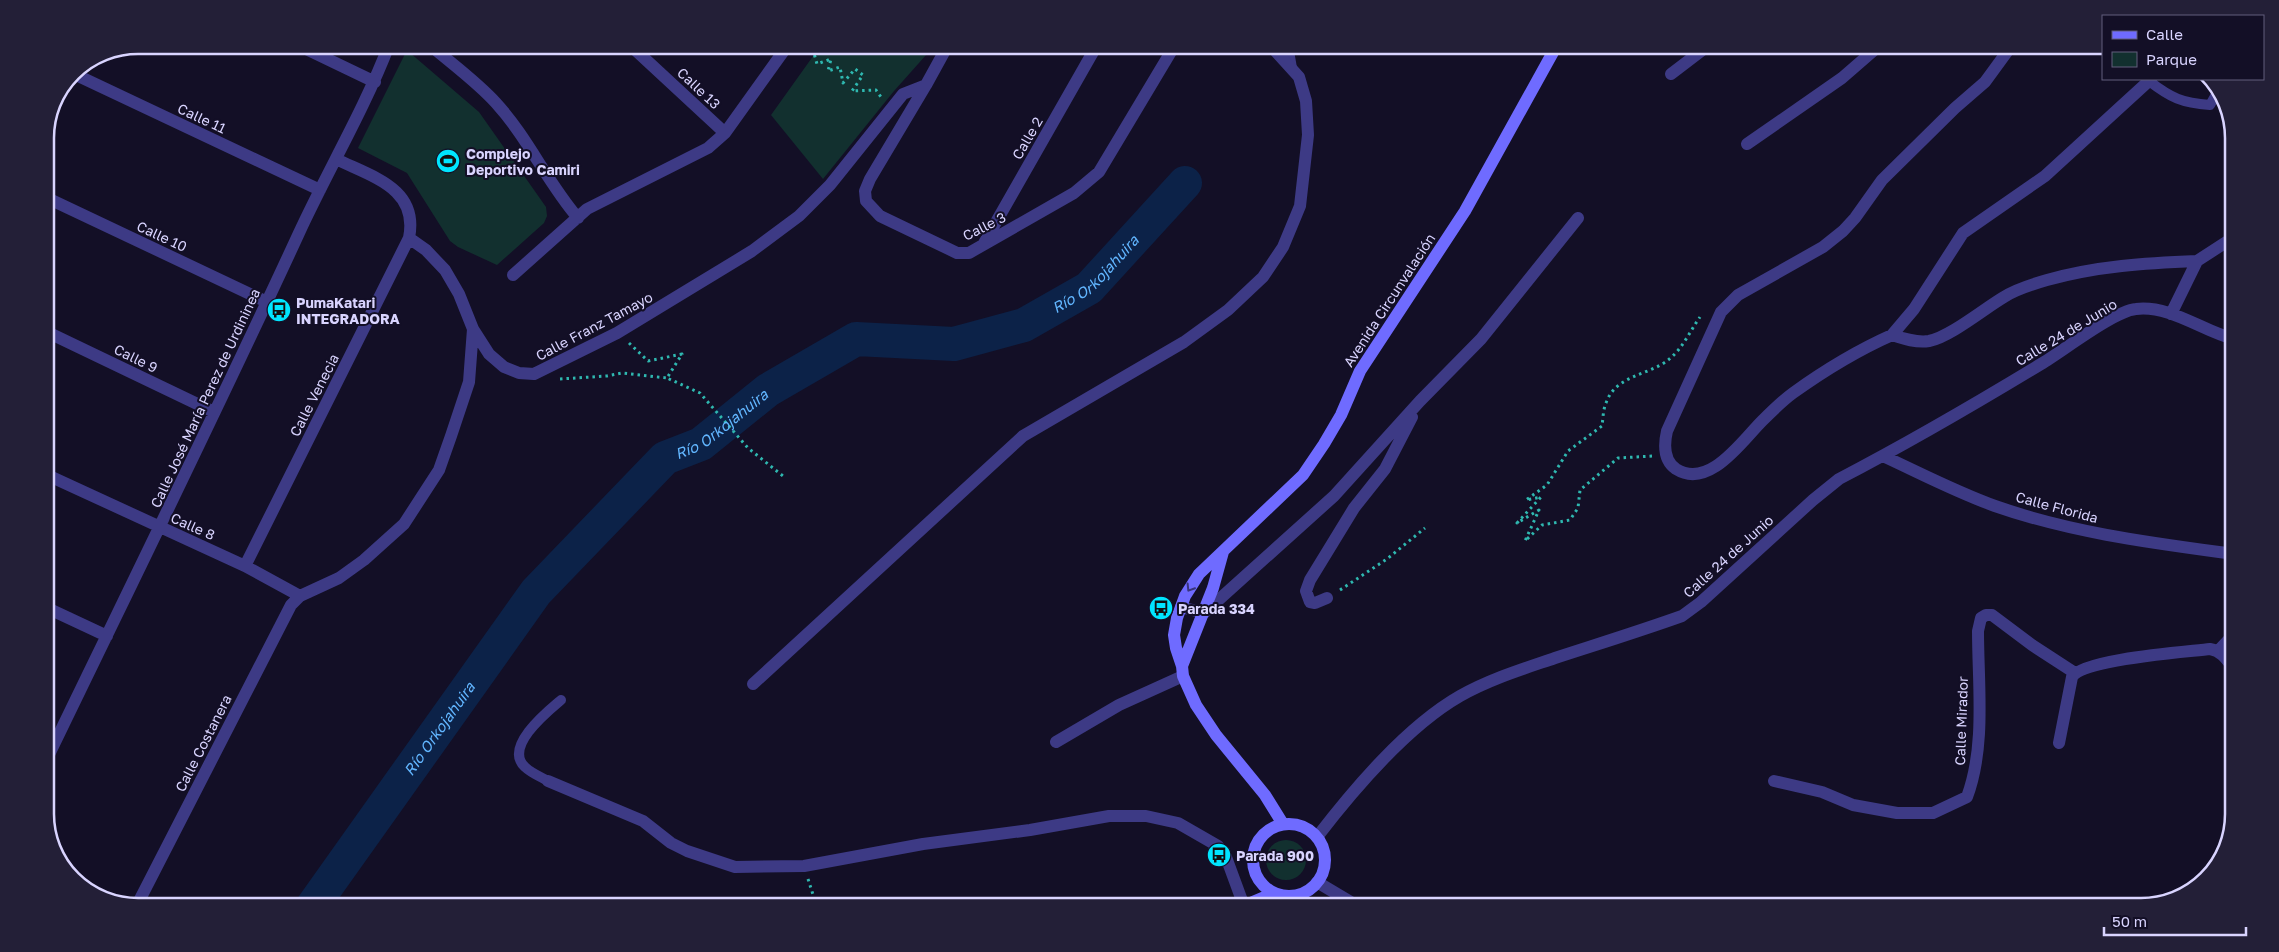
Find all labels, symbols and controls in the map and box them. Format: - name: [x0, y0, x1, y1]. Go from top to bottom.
- legend: [2102, 15, 2264, 80]
- text: Calle: [2146, 25, 2183, 43]
- text: Parque: [2146, 50, 2197, 68]
- street label: Calle 13: [674, 64, 724, 112]
- street label: Calle 11: [175, 99, 229, 137]
- street label: Calle 2: [1008, 114, 1046, 162]
- place label: Complejo Deportivo Camiri: [466, 145, 580, 178]
- sports icon: Complejo Deportivo Camiri: [435, 148, 461, 174]
- street label: Calle 3: [960, 208, 1008, 244]
- street label: Calle 10: [134, 217, 190, 255]
- street label: Avenida Circunvalación: [1339, 230, 1439, 370]
- water label: Río Orkojahuira: [1048, 231, 1142, 316]
- street label: Calle José María Perez de Urdininea: [147, 286, 263, 510]
- street label: Calle Franz Tamayo: [533, 288, 655, 364]
- place label: PumaKatari INTEGRADORA: [296, 294, 400, 327]
- street label: Calle 24 de Junio: [2012, 295, 2120, 369]
- bus stop icon: PumaKatari INTEGRADORA: [266, 297, 292, 323]
- street label: Calle 9: [111, 340, 161, 376]
- street label: Calle Venecia: [286, 351, 342, 439]
- water label: Río Orkojahuira: [672, 385, 772, 462]
- street label: Calle Florida: [2014, 488, 2100, 526]
- street label: Calle 8: [168, 509, 218, 543]
- street label: Calle 24 de Junio: [1679, 511, 1777, 601]
- one-way arrow: [1187, 582, 1197, 591]
- bus stop icon: Parada 334: [1148, 595, 1174, 621]
- place label: Parada 334: [1178, 600, 1255, 617]
- street label: Calle Mirador: [1951, 676, 1971, 766]
- water label: Río Orkojahuira: [400, 678, 478, 779]
- street label: Calle Costanera: [171, 692, 235, 794]
- bus stop icon: Parada 900: [1206, 842, 1232, 868]
- place label: Parada 900: [1236, 847, 1314, 864]
- scale bar: [2104, 904, 2246, 936]
- text: 50 m: [2112, 912, 2147, 930]

